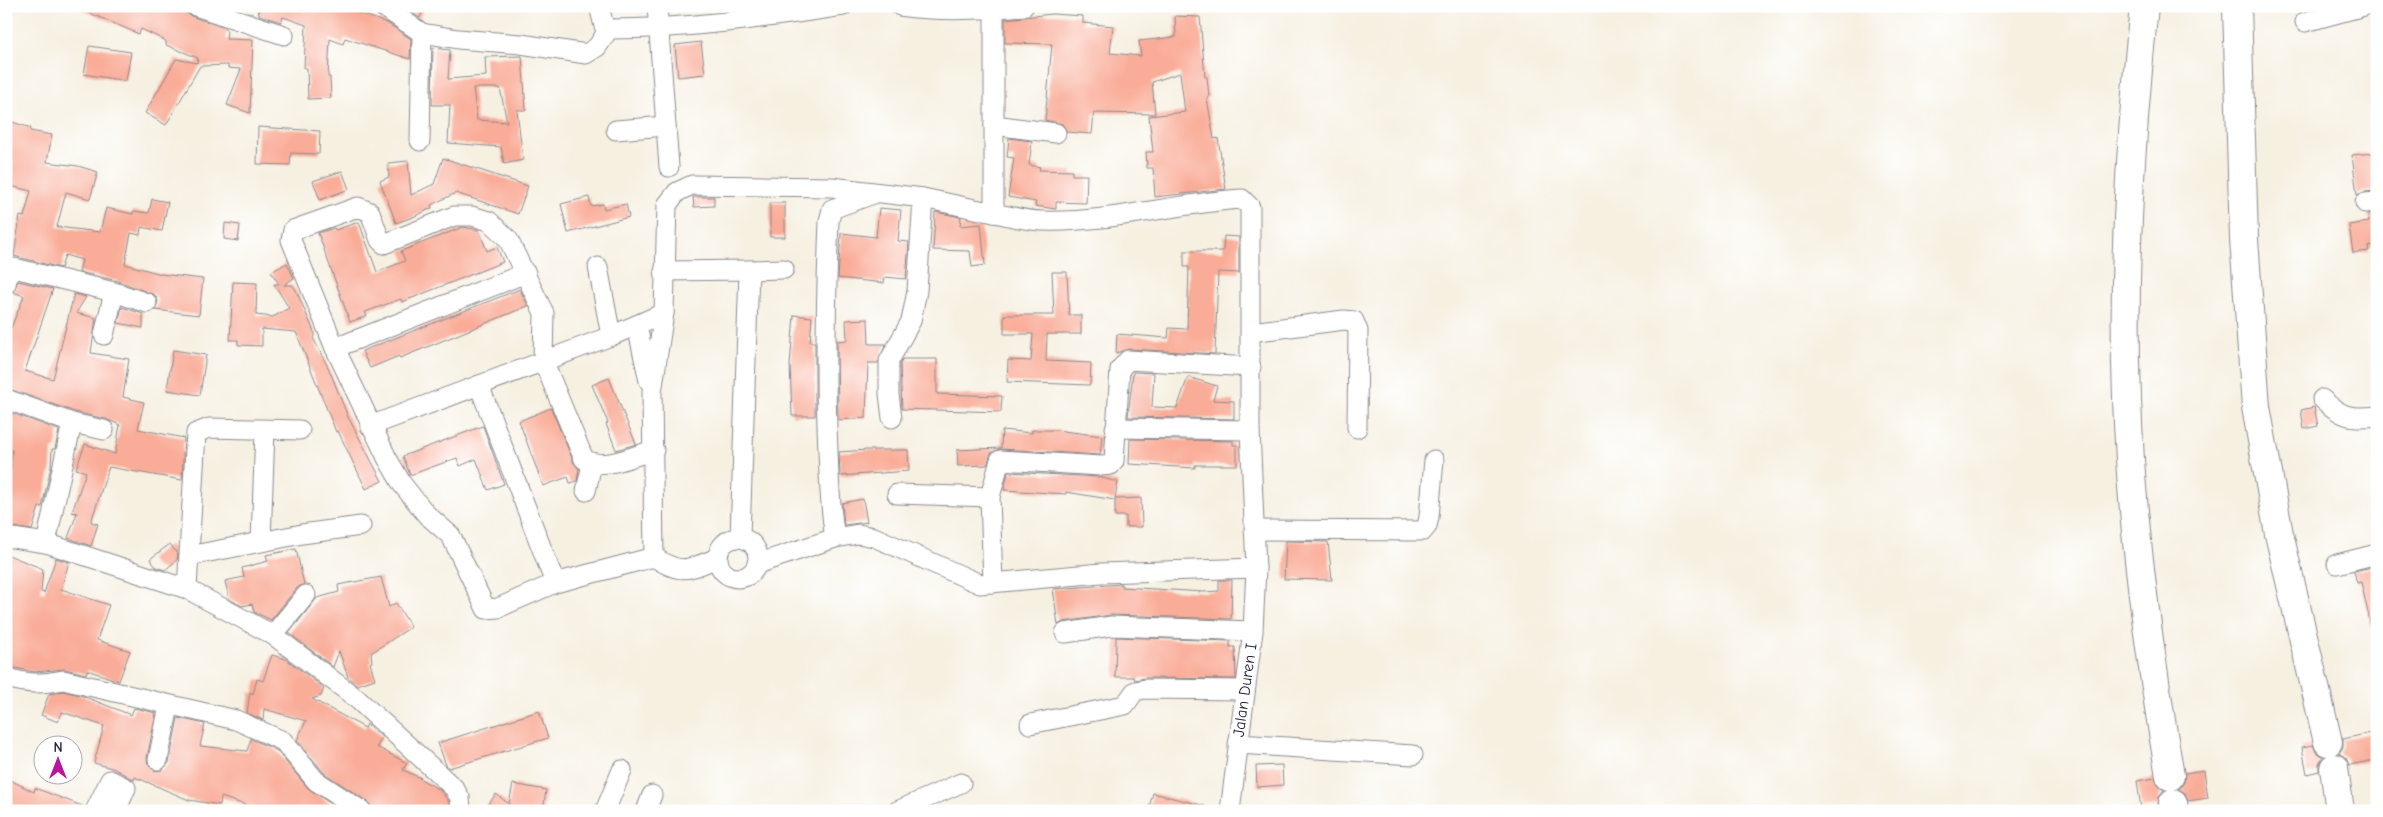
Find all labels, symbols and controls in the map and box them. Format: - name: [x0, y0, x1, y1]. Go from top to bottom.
- street label: Jalan Duren I: [1230, 642, 1260, 738]
- north arrow: [32, 734, 82, 784]
- text: N: [53, 739, 63, 756]

